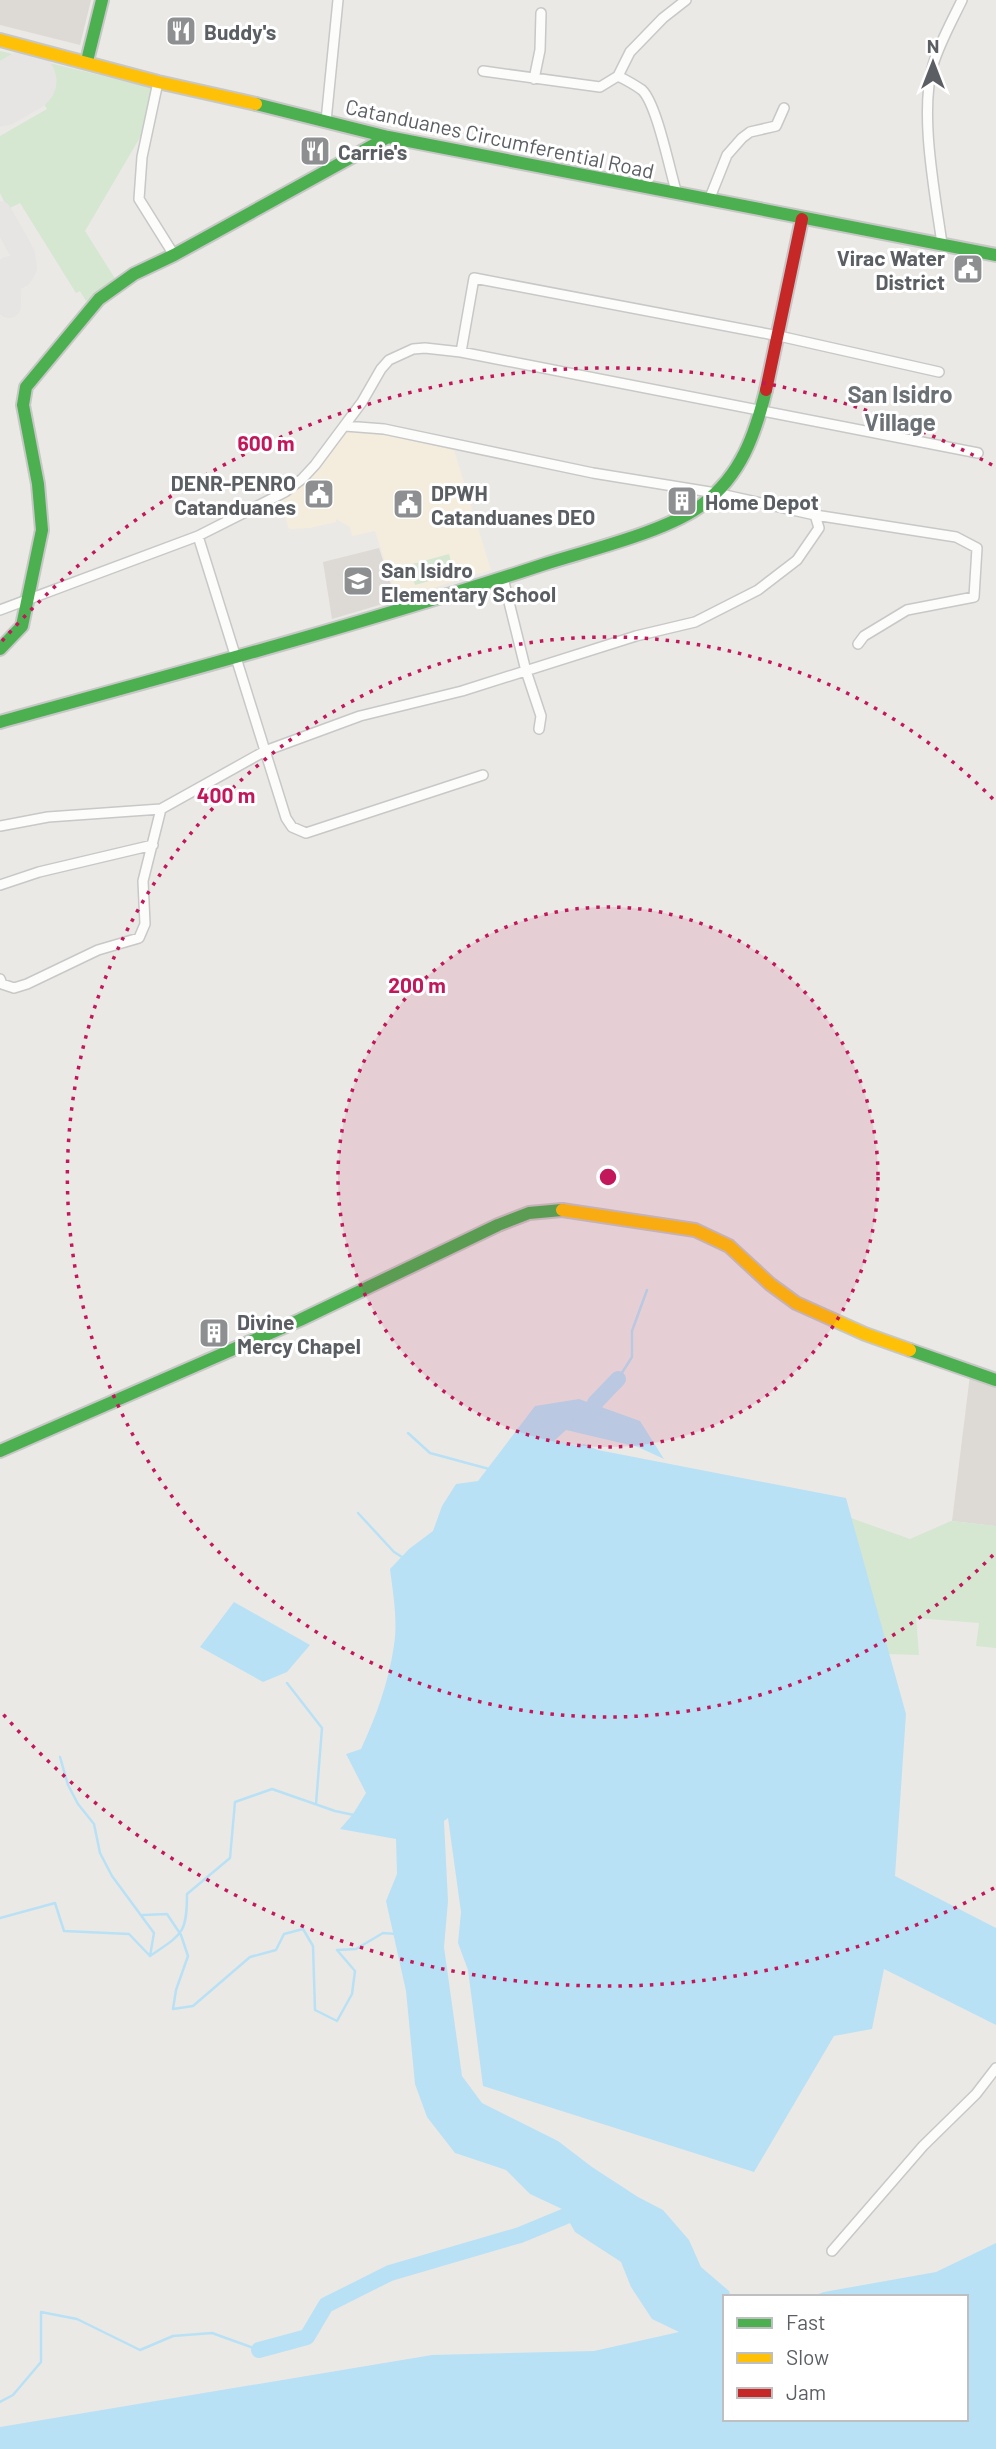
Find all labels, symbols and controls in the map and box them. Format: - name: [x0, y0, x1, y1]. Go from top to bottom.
- restaurant icon: Buddy's: [164, 14, 198, 48]
- place label: Buddy's: [204, 19, 276, 44]
- north arrow: [898, 28, 968, 98]
- text: N: [927, 34, 939, 57]
- street label: Catanduanes Circumferential Road: [343, 93, 657, 183]
- restaurant icon: Carrie's: [298, 134, 332, 168]
- place label: Carrie's: [338, 139, 407, 164]
- place label: Virac Water District: [837, 245, 945, 294]
- public building icon: Virac Water District: [951, 252, 985, 286]
- district label: San Isidro Village: [847, 379, 953, 436]
- text: 600 m: [238, 430, 294, 455]
- place label: DENR-PENRO Catanduanes: [171, 470, 296, 519]
- public building icon: DENR-PENRO Catanduanes: [302, 477, 336, 511]
- place label: DPWH Catanduanes DEO: [431, 480, 595, 529]
- building icon: Home Depot: [665, 484, 699, 518]
- public building icon: DPWH Catanduanes DEO: [391, 487, 425, 521]
- place label: Home Depot: [705, 489, 819, 514]
- place label: San Isidro Elementary School: [381, 557, 556, 606]
- school or university icon: San Isidro Elementary School: [341, 564, 375, 598]
- text: 400 m: [197, 782, 255, 807]
- text: 200 m: [388, 972, 446, 997]
- centre of rings: [596, 1165, 620, 1189]
- place label: Divine Mercy Chapel: [237, 1309, 361, 1358]
- building icon: Divine Mercy Chapel: [197, 1316, 231, 1350]
- legend: [723, 2295, 968, 2421]
- text: Fast: [786, 2309, 826, 2334]
- text: Slow: [786, 2344, 829, 2369]
- text: Jam: [786, 2379, 826, 2404]

